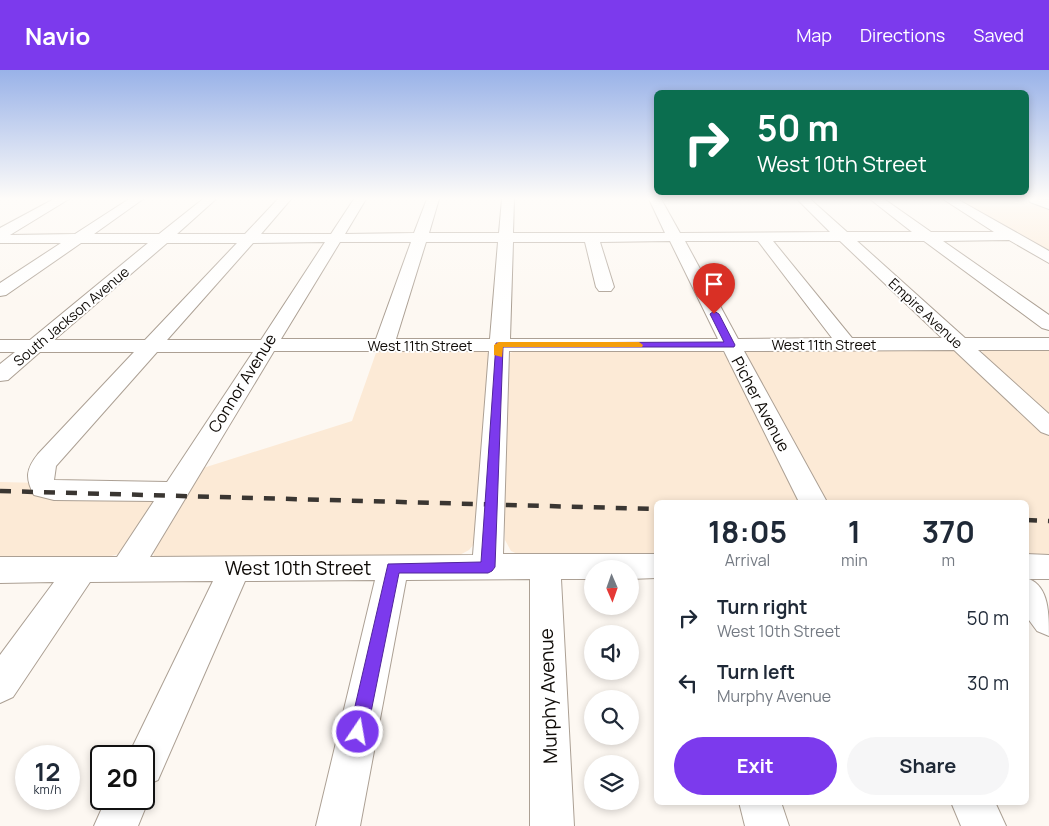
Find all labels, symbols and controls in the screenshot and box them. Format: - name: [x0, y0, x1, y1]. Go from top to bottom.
- text: Navio: [25, 19, 90, 52]
- text: Map: [796, 23, 832, 47]
- text: Directions: [860, 23, 945, 47]
- text: Saved: [973, 23, 1024, 47]
- text: 50 m: [757, 104, 839, 152]
- icon: right: [674, 110, 739, 175]
- text: West 10th Street: [757, 149, 927, 179]
- street label: South Jackson Avenue: [9, 262, 133, 370]
- pin: [693, 263, 735, 314]
- icon: arrive: [700, 270, 728, 298]
- street label: Empire Avenue: [885, 274, 967, 352]
- street label: Connor Avenue: [203, 329, 281, 437]
- street label: West 11th Street: [772, 335, 877, 354]
- street label: West 11th Street: [368, 336, 473, 355]
- street label: Picher Avenue: [727, 353, 795, 455]
- text: 18:05: [708, 511, 787, 552]
- text: 1: [848, 511, 861, 552]
- text: 370: [922, 511, 975, 552]
- text: Arrival: [725, 549, 770, 571]
- text: min: [841, 549, 868, 571]
- text: m: [942, 549, 955, 571]
- street label: West 10th Street: [225, 555, 371, 581]
- north arrow: [584, 560, 639, 615]
- map controls: [584, 560, 639, 810]
- text: Turn right: [717, 594, 807, 620]
- icon: right: [674, 604, 702, 632]
- text: 50 m: [967, 605, 1009, 631]
- text: West 10th Street: [717, 620, 840, 642]
- button: sound: [584, 625, 639, 680]
- street label: Murphy Avenue: [533, 628, 563, 764]
- text: Turn left: [717, 659, 795, 685]
- icon: left: [674, 669, 702, 697]
- text: 30 m: [967, 670, 1009, 696]
- text: Murphy Avenue: [717, 685, 831, 707]
- button: search: [584, 690, 639, 745]
- position arrow: [331, 705, 383, 757]
- button: Exit: [674, 737, 837, 795]
- button: Share: [847, 737, 1009, 795]
- speed limit sign: 20: [90, 745, 155, 810]
- text: 12: [35, 754, 60, 789]
- button: layers: [584, 755, 639, 810]
- text: km/h: [34, 781, 61, 798]

